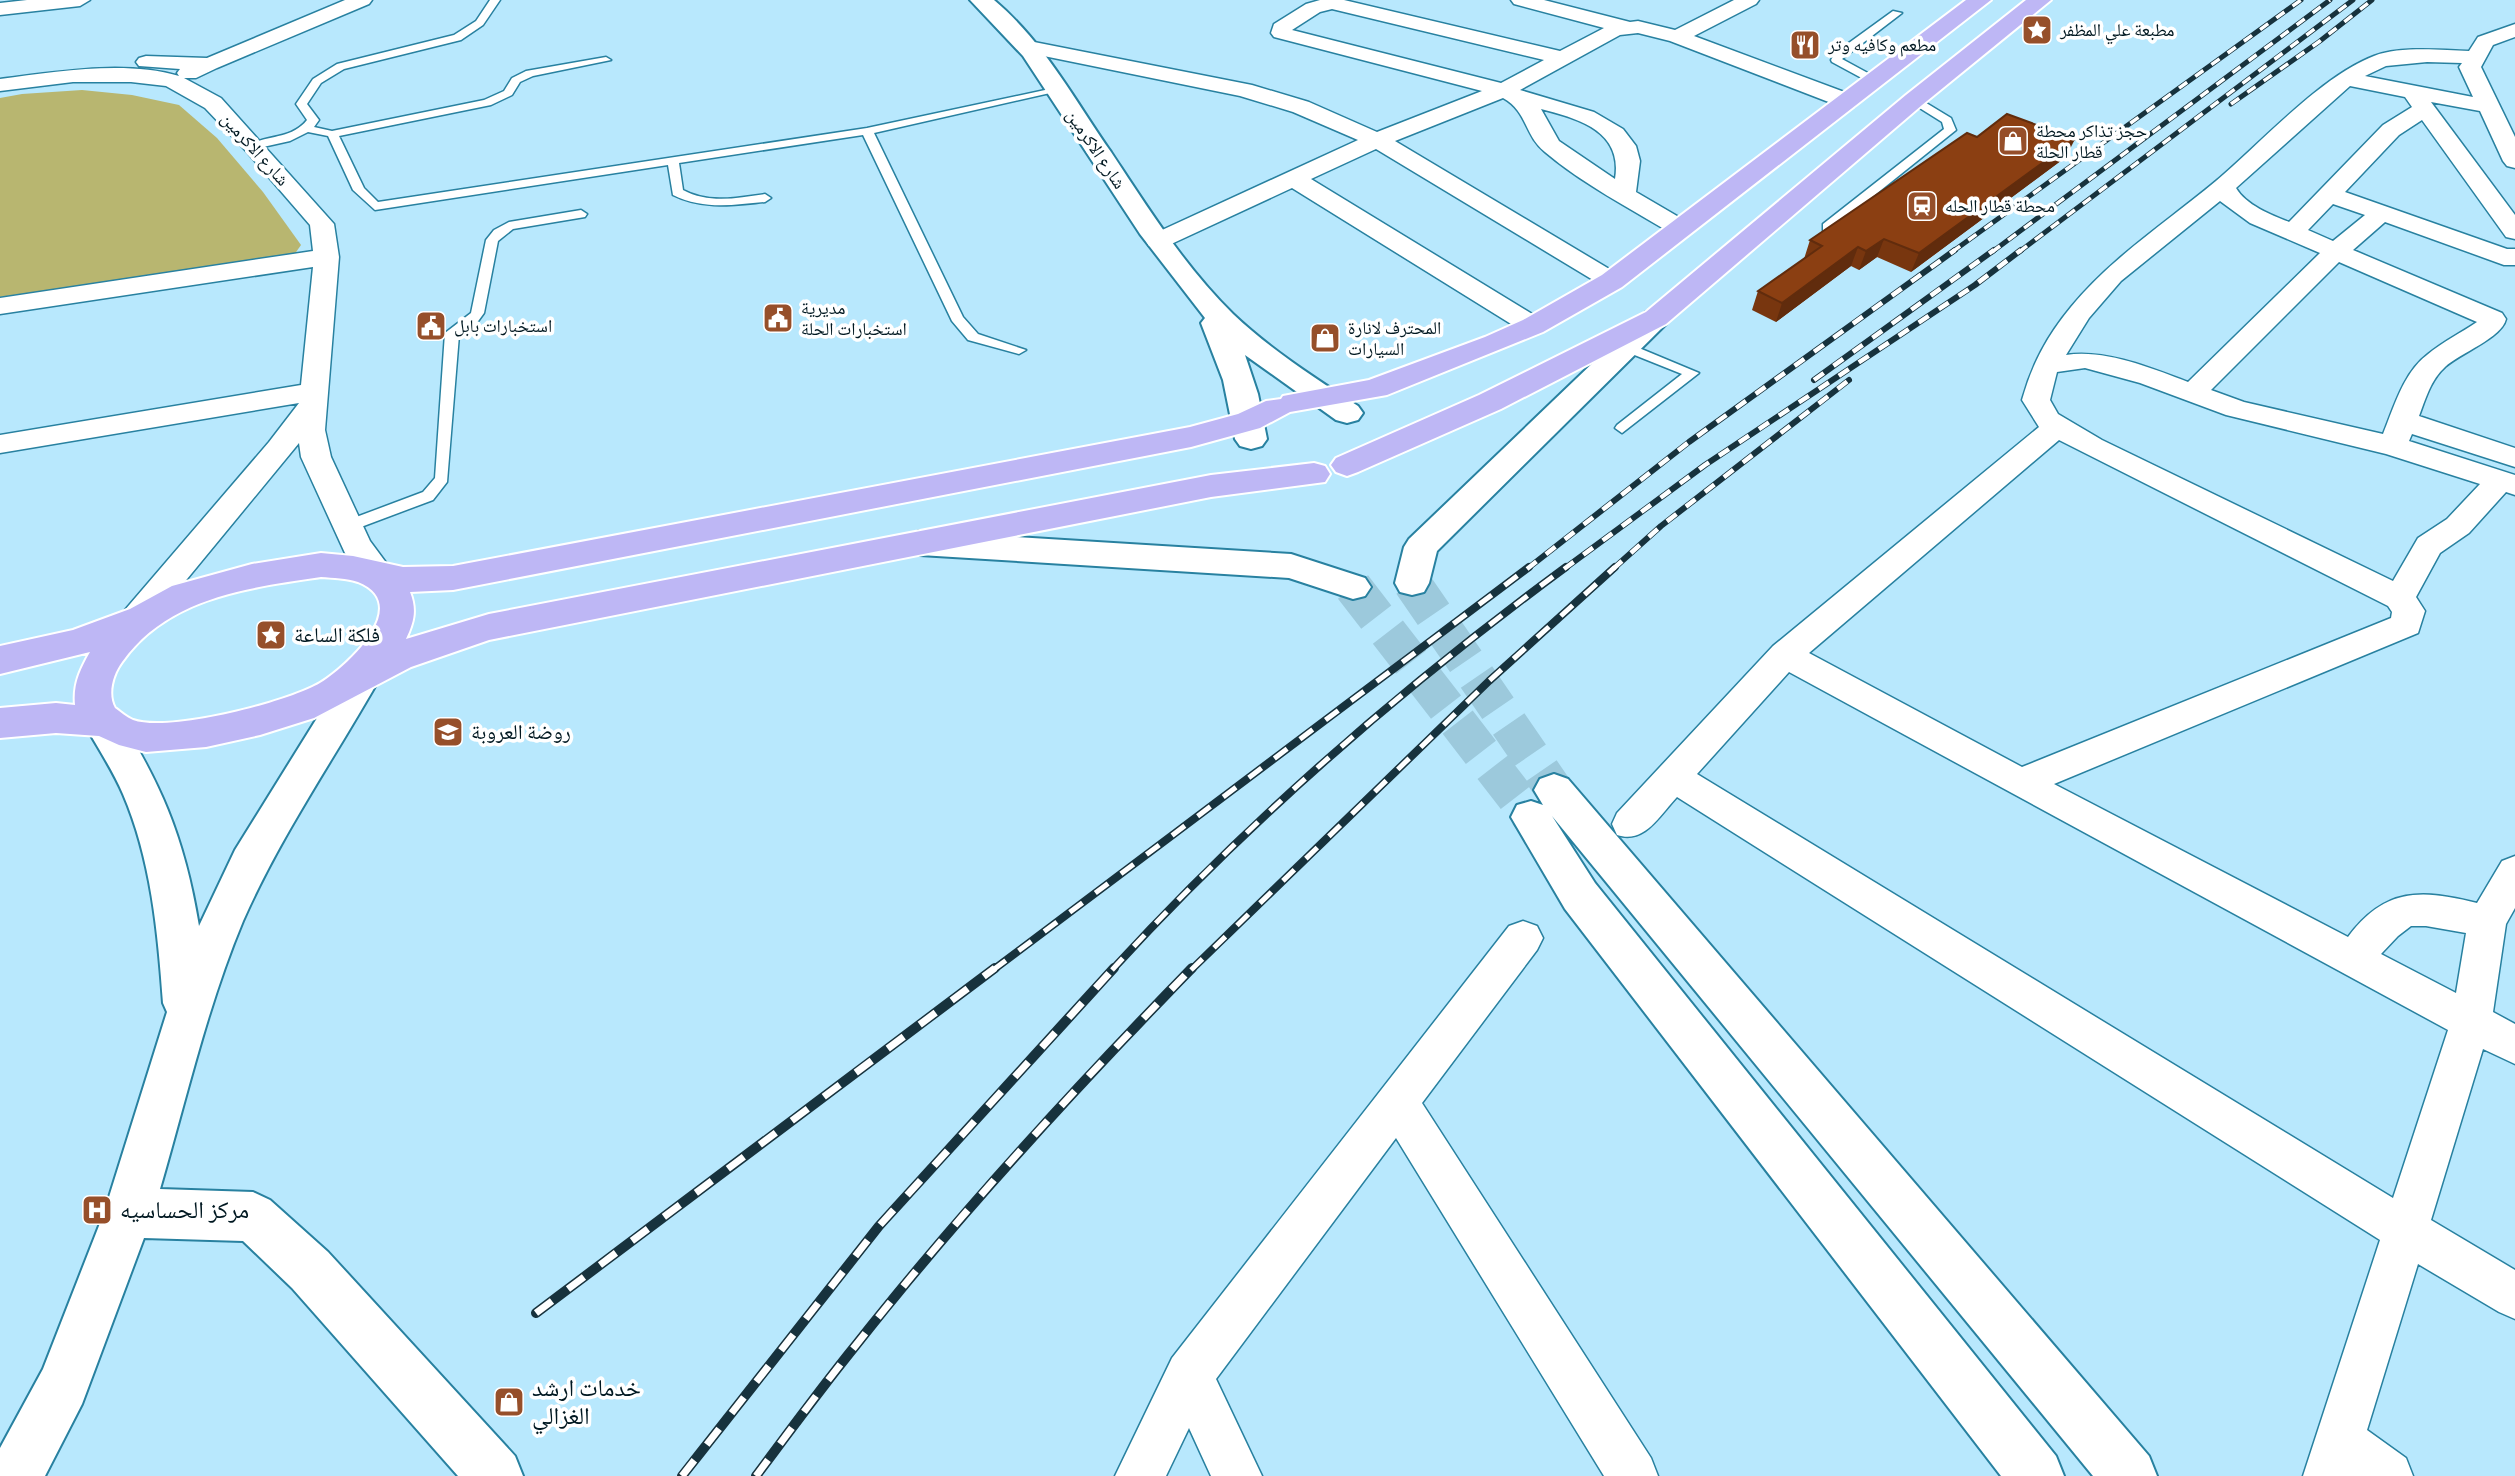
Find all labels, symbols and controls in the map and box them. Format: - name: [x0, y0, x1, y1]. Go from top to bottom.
- place icon: مطبعة علي المظفر: [2020, 13, 2054, 47]
- place label: مطبعة علي المظفر: [2059, 18, 2175, 45]
- restaurant icon: مطعم وكافيه وتر: [1788, 28, 1822, 62]
- place label: مطعم وكافيه وتر: [1827, 33, 1936, 57]
- street label: شارع الاكرمين: [1061, 104, 1132, 193]
- street label: شارع الاكرمين: [216, 107, 294, 190]
- place label: حجز تذاكر محطة قطار الحلة: [2036, 119, 2147, 162]
- shop icon: حجز تذاكر محطة قطار الحلة: [1996, 124, 2030, 158]
- station icon: محطة قطار الحله: [1905, 189, 1939, 223]
- place label: محطة قطار الحله: [1945, 194, 2055, 216]
- place label: مديرية استخبارات الحلة: [801, 296, 907, 340]
- public building icon: مديرية استخبارات الحلة: [761, 301, 795, 335]
- public building icon: استخبارات بابل: [414, 309, 448, 343]
- place label: استخبارات بابل: [454, 314, 552, 337]
- place label: المحترف لانارة السيارات: [1348, 316, 1441, 359]
- shop icon: المحترف لانارة السيارات: [1308, 321, 1342, 355]
- place icon: فلكة الساعة: [254, 618, 288, 652]
- place label: فلكة الساعة: [294, 621, 380, 646]
- school or university icon: روضة العروبة: [431, 715, 465, 749]
- place label: روضة العروبة: [471, 718, 571, 744]
- hospital icon: مركز الحساسيه: [80, 1193, 114, 1227]
- place label: مركز الحساسيه: [120, 1194, 249, 1223]
- place label: خدمات ارشد الغزالي: [532, 1372, 641, 1435]
- shop icon: خدمات ارشد الغزالي: [492, 1385, 526, 1419]

